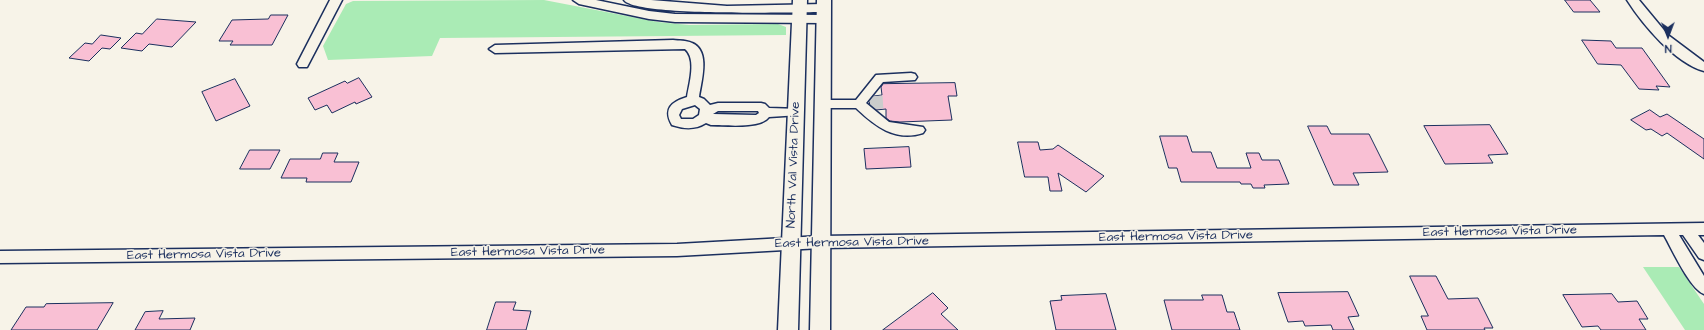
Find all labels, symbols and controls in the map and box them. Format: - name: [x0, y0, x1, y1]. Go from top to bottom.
- north arrow: [1648, 16, 1688, 56]
- text: N: [1665, 41, 1672, 56]
- street label: North Val Vista Drive: [784, 101, 804, 229]
- street label: East Hermosa Vista Drive: [1423, 223, 1577, 241]
- street label: East Hermosa Vista Drive: [1099, 228, 1253, 246]
- street label: East Hermosa Vista Drive: [775, 234, 929, 252]
- street label: East Hermosa Vista Drive: [451, 243, 605, 261]
- street label: East Hermosa Vista Drive: [127, 246, 281, 264]

